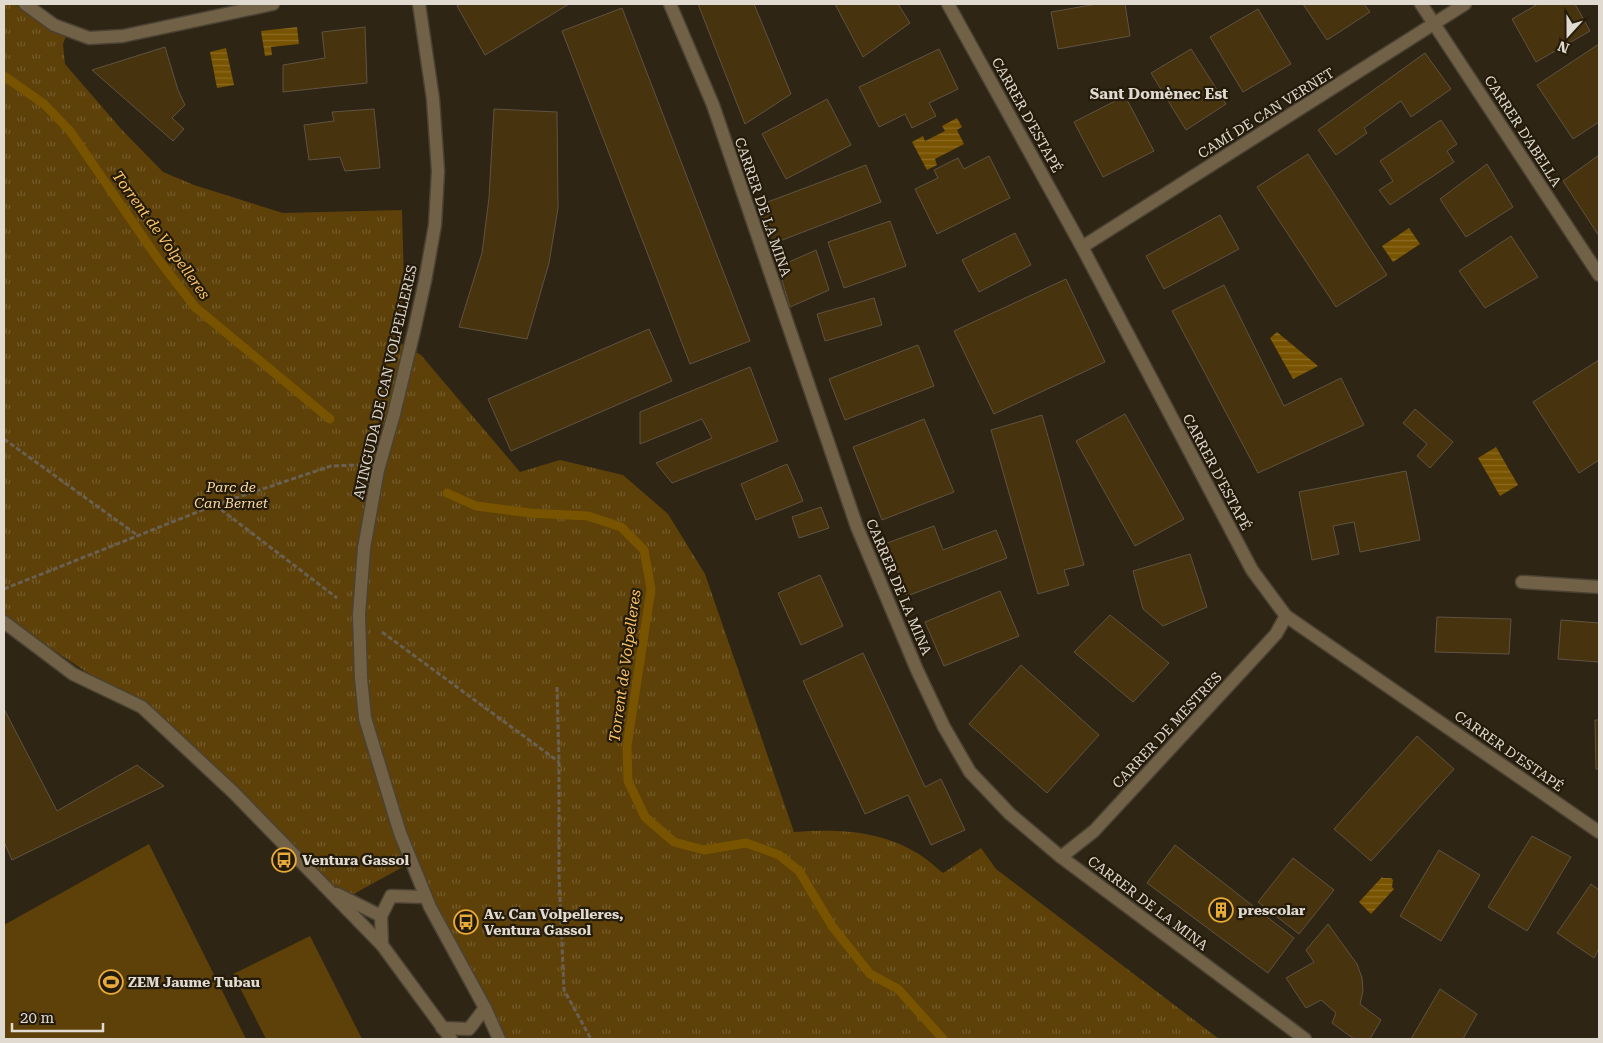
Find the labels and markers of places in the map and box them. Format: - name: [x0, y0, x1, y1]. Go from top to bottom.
- bus stop icon: Ventura Gassol: [271, 847, 297, 873]
- place label: Ventura Gassol: [302, 852, 410, 868]
- building icon: prescolar: [1208, 897, 1234, 923]
- place label: prescolar: [1238, 902, 1306, 918]
- place label: Av. Can Volpelleres, Ventura Gassol: [484, 906, 624, 938]
- bus stop icon: Av. Can Volpelleres, Ventura Gassol: [453, 909, 479, 935]
- sports icon: ZEM Jaume Tubau: [98, 969, 124, 995]
- place label: ZEM Jaume Tubau: [128, 974, 260, 990]

